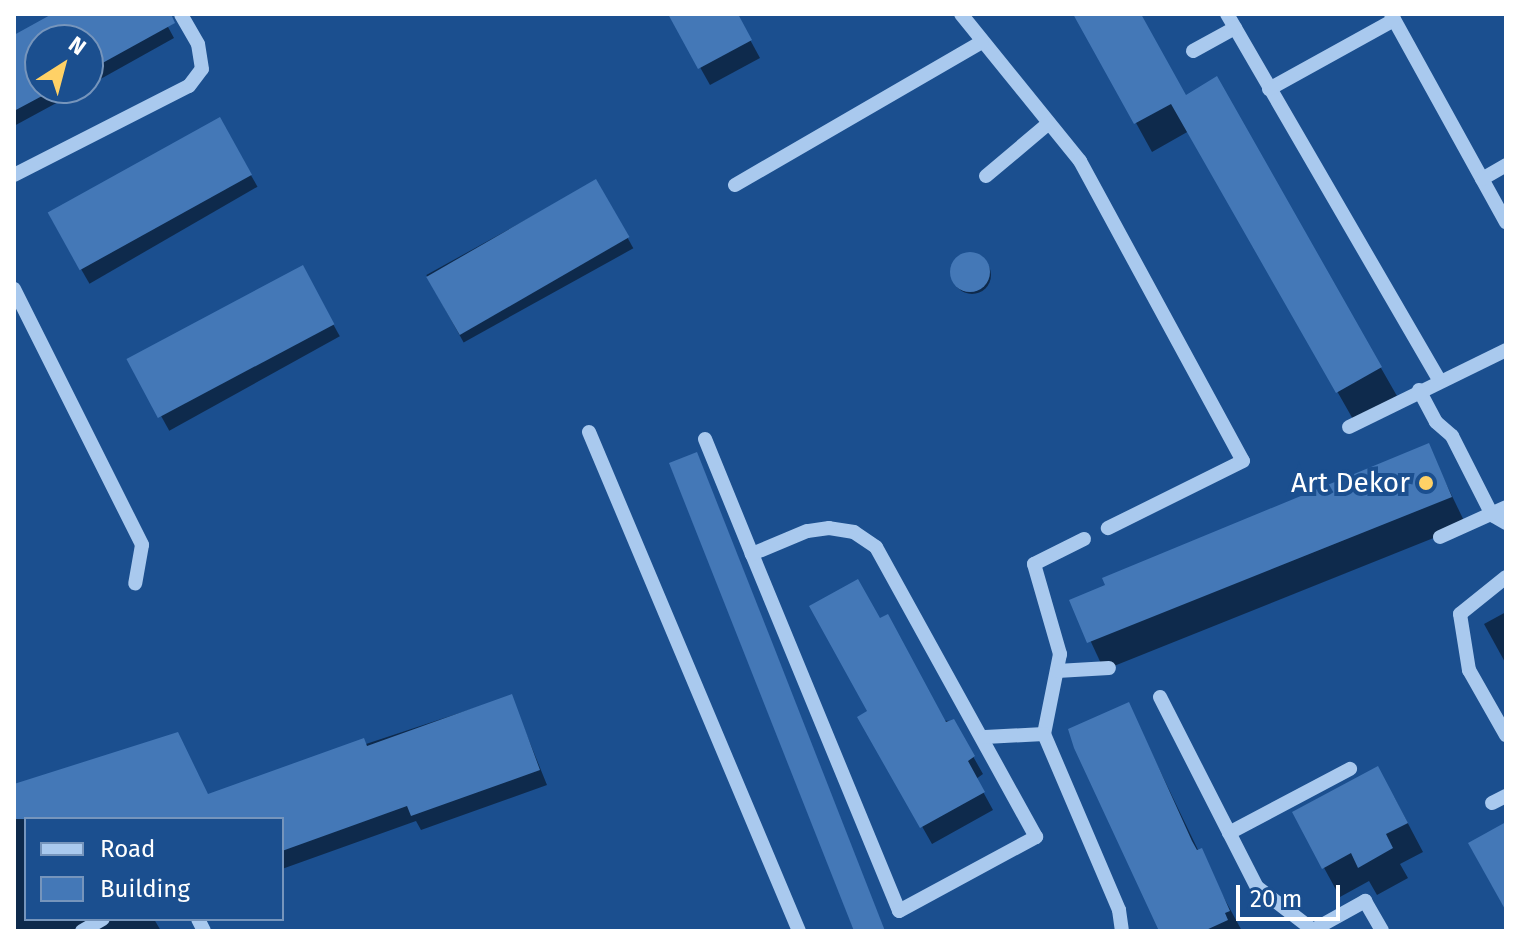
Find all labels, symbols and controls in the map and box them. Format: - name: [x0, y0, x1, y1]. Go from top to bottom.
- north arrow: [24, 24, 104, 104]
- text: N: [63, 31, 91, 61]
- place label: Art Dekor: [1291, 466, 1410, 500]
- marker: Art Dekor: [1417, 474, 1435, 492]
- legend: [24, 817, 284, 921]
- text: Road: [100, 835, 155, 863]
- scale bar: [1240, 869, 1344, 919]
- text: Building: [100, 875, 190, 903]
- text: 20 m: [1250, 885, 1302, 913]

